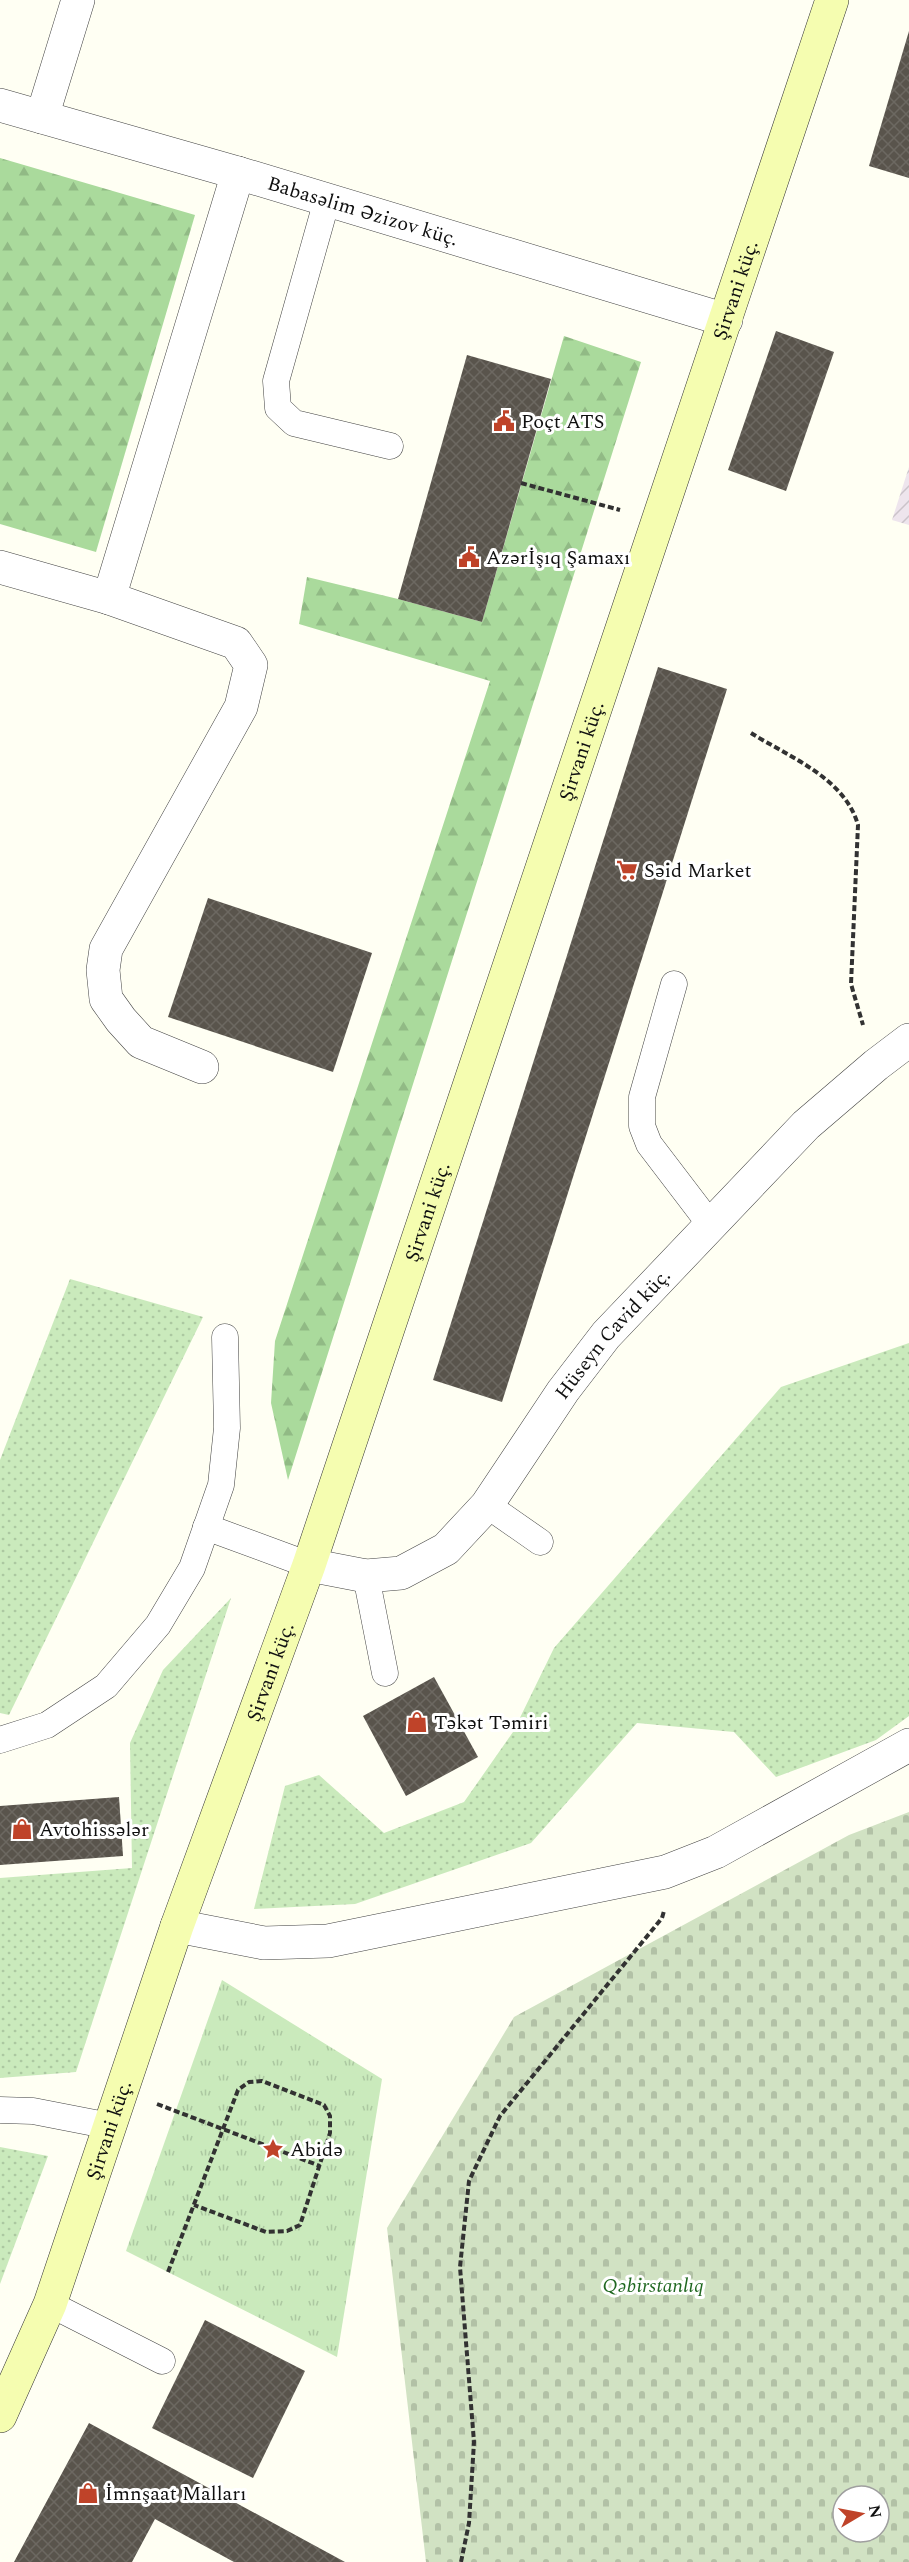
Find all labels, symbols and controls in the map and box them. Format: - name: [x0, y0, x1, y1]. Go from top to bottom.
- street label: Babasəlim Əzizov küç.: [264, 169, 462, 254]
- street label: Şirvani küç.: [705, 237, 767, 344]
- place label: Poçt ATS: [521, 407, 604, 437]
- public building icon: Poçt ATS: [492, 409, 516, 433]
- place label: Azərİşıq Şamaxı: [486, 543, 630, 573]
- public building icon: Azərİşıq Şamaxı: [457, 545, 481, 569]
- street label: Şirvani küç.: [551, 697, 613, 805]
- place label: Səid Market: [644, 856, 752, 886]
- supermarket icon: Səid Market: [615, 858, 639, 882]
- street label: Şirvani küç.: [397, 1158, 459, 1266]
- street label: Hüseyn Cavid küç.: [548, 1262, 678, 1406]
- street label: Şirvani küç.: [239, 1618, 303, 1726]
- place label: Təkət Təmiri: [434, 1708, 548, 1738]
- shop icon: Təkət Təmiri: [405, 1710, 429, 1734]
- place label: Avtohissələr: [39, 1815, 149, 1845]
- shop icon: Avtohissələr: [10, 1817, 34, 1841]
- street label: Şirvani küç.: [79, 2077, 140, 2184]
- place label: Abidə: [290, 2135, 343, 2165]
- place icon: Abidə: [261, 2137, 285, 2161]
- park label: Qəbirstanlıq: [602, 2271, 704, 2301]
- place label: İmnşaat Malları: [105, 2479, 247, 2509]
- shop icon: İmnşaat Malları: [76, 2481, 100, 2505]
- north arrow: [831, 2484, 891, 2544]
- text: N: [862, 2503, 888, 2520]

